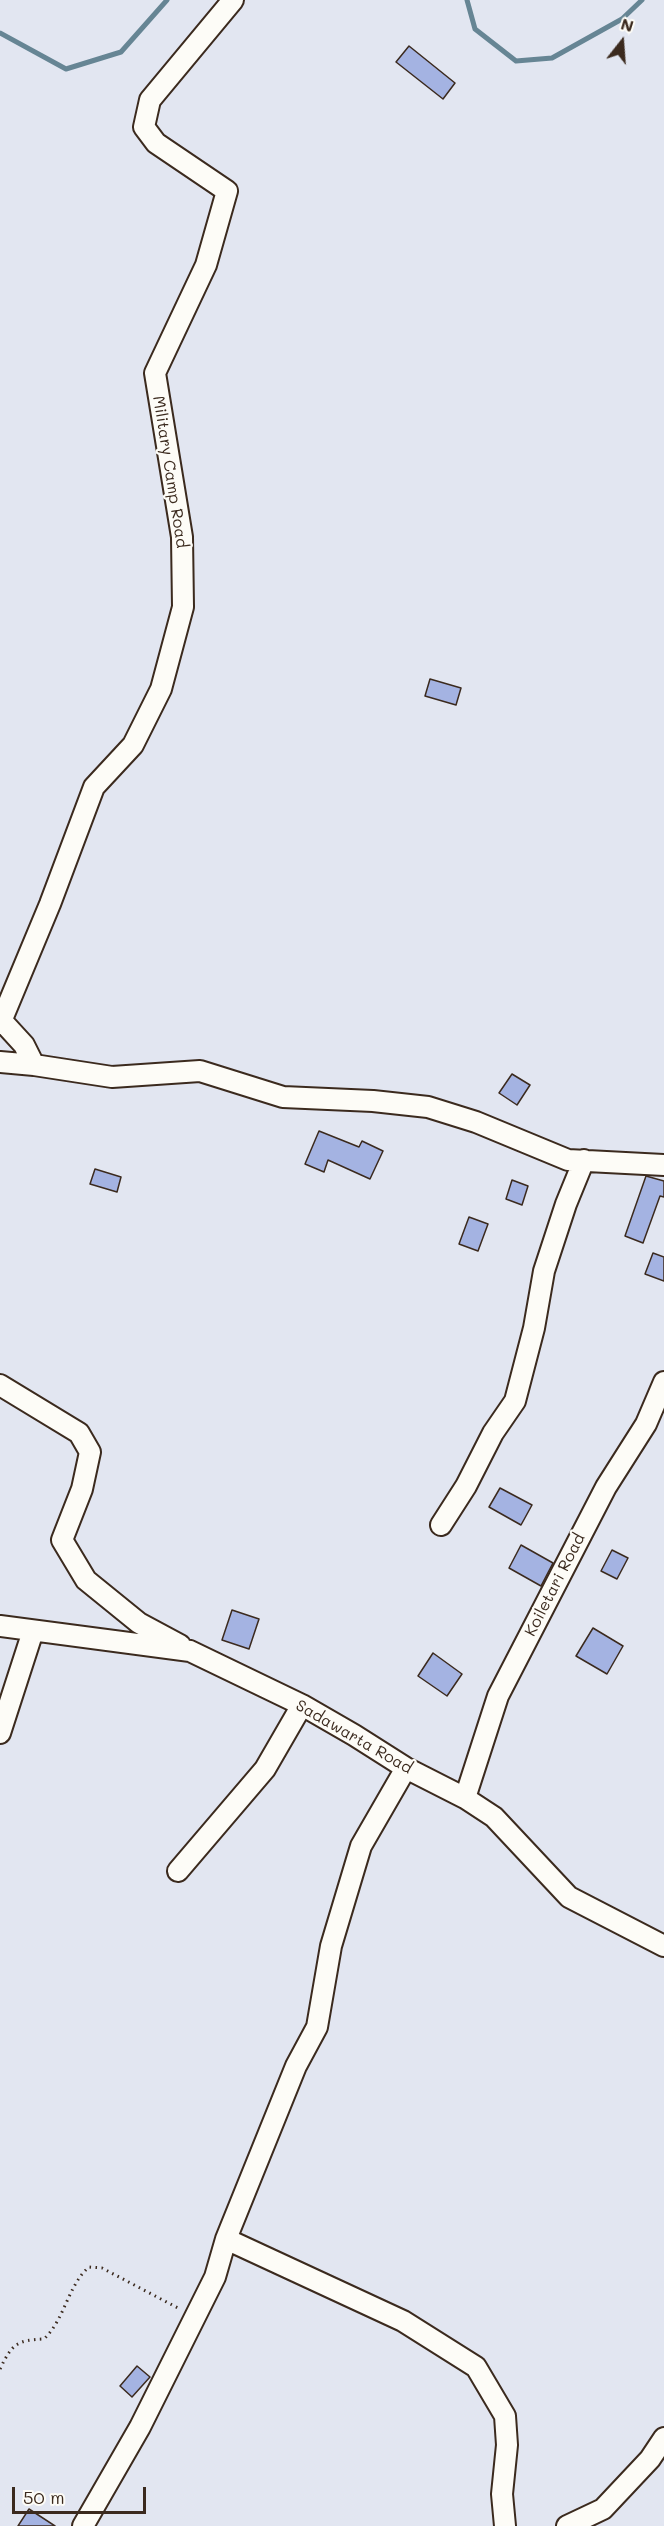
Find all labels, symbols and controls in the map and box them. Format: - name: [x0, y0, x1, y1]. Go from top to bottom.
- north arrow: [592, 12, 652, 72]
- text: N: [619, 12, 636, 36]
- street label: Military Camp Road: [148, 394, 192, 550]
- street label: Koiletari Road: [521, 1530, 589, 1640]
- street label: Sadawarta Road: [292, 1696, 416, 1778]
- scale bar: [15, 2475, 148, 2513]
- text: 50 m: [23, 2485, 65, 2509]

